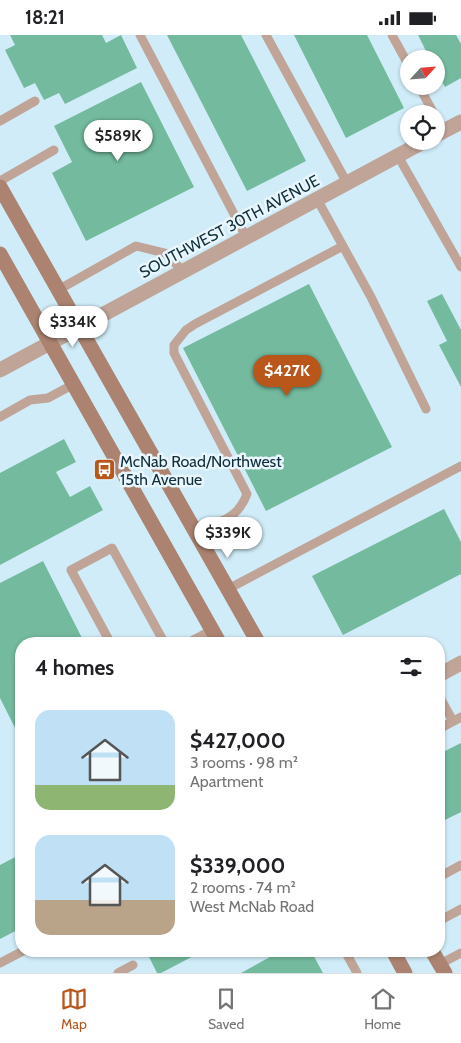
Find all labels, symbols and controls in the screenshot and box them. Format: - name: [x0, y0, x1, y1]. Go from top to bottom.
- text: 18:21: [25, 6, 65, 29]
- north arrow: [400, 50, 445, 95]
- map controls: [400, 50, 445, 150]
- button: locate: [400, 105, 445, 150]
- pin: $589K: [83, 119, 153, 162]
- text: $589K: [95, 126, 141, 145]
- street label: SOUTHWEST 30TH AVENUE: [136, 171, 322, 282]
- pin: $334K: [38, 305, 108, 348]
- text: $334K: [50, 312, 96, 331]
- pin: $427K: [252, 355, 322, 397]
- text: $427K: [264, 361, 310, 380]
- place label: McNab Road/Northwest 15th Avenue: [120, 452, 282, 489]
- bus stop icon: McNab Road/Northwest 15th Avenue: [92, 458, 116, 482]
- pin: $339K: [193, 517, 263, 559]
- text: $339K: [205, 523, 251, 542]
- icon: filters: [397, 653, 425, 681]
- text: 4 homes: [35, 655, 114, 680]
- text: $427,000: [190, 728, 285, 753]
- icon: home: [75, 730, 135, 790]
- text: 3 rooms · 98 m²: [190, 753, 298, 772]
- text: Apartment: [190, 772, 263, 791]
- text: $339,000: [190, 853, 285, 878]
- icon: home: [75, 855, 135, 915]
- text: 2 rooms · 74 m²: [190, 878, 296, 897]
- text: West McNab Road: [190, 897, 314, 916]
- tab: Map: [60, 985, 88, 1033]
- tab: Saved: [208, 985, 244, 1033]
- tab: Home: [364, 985, 401, 1033]

